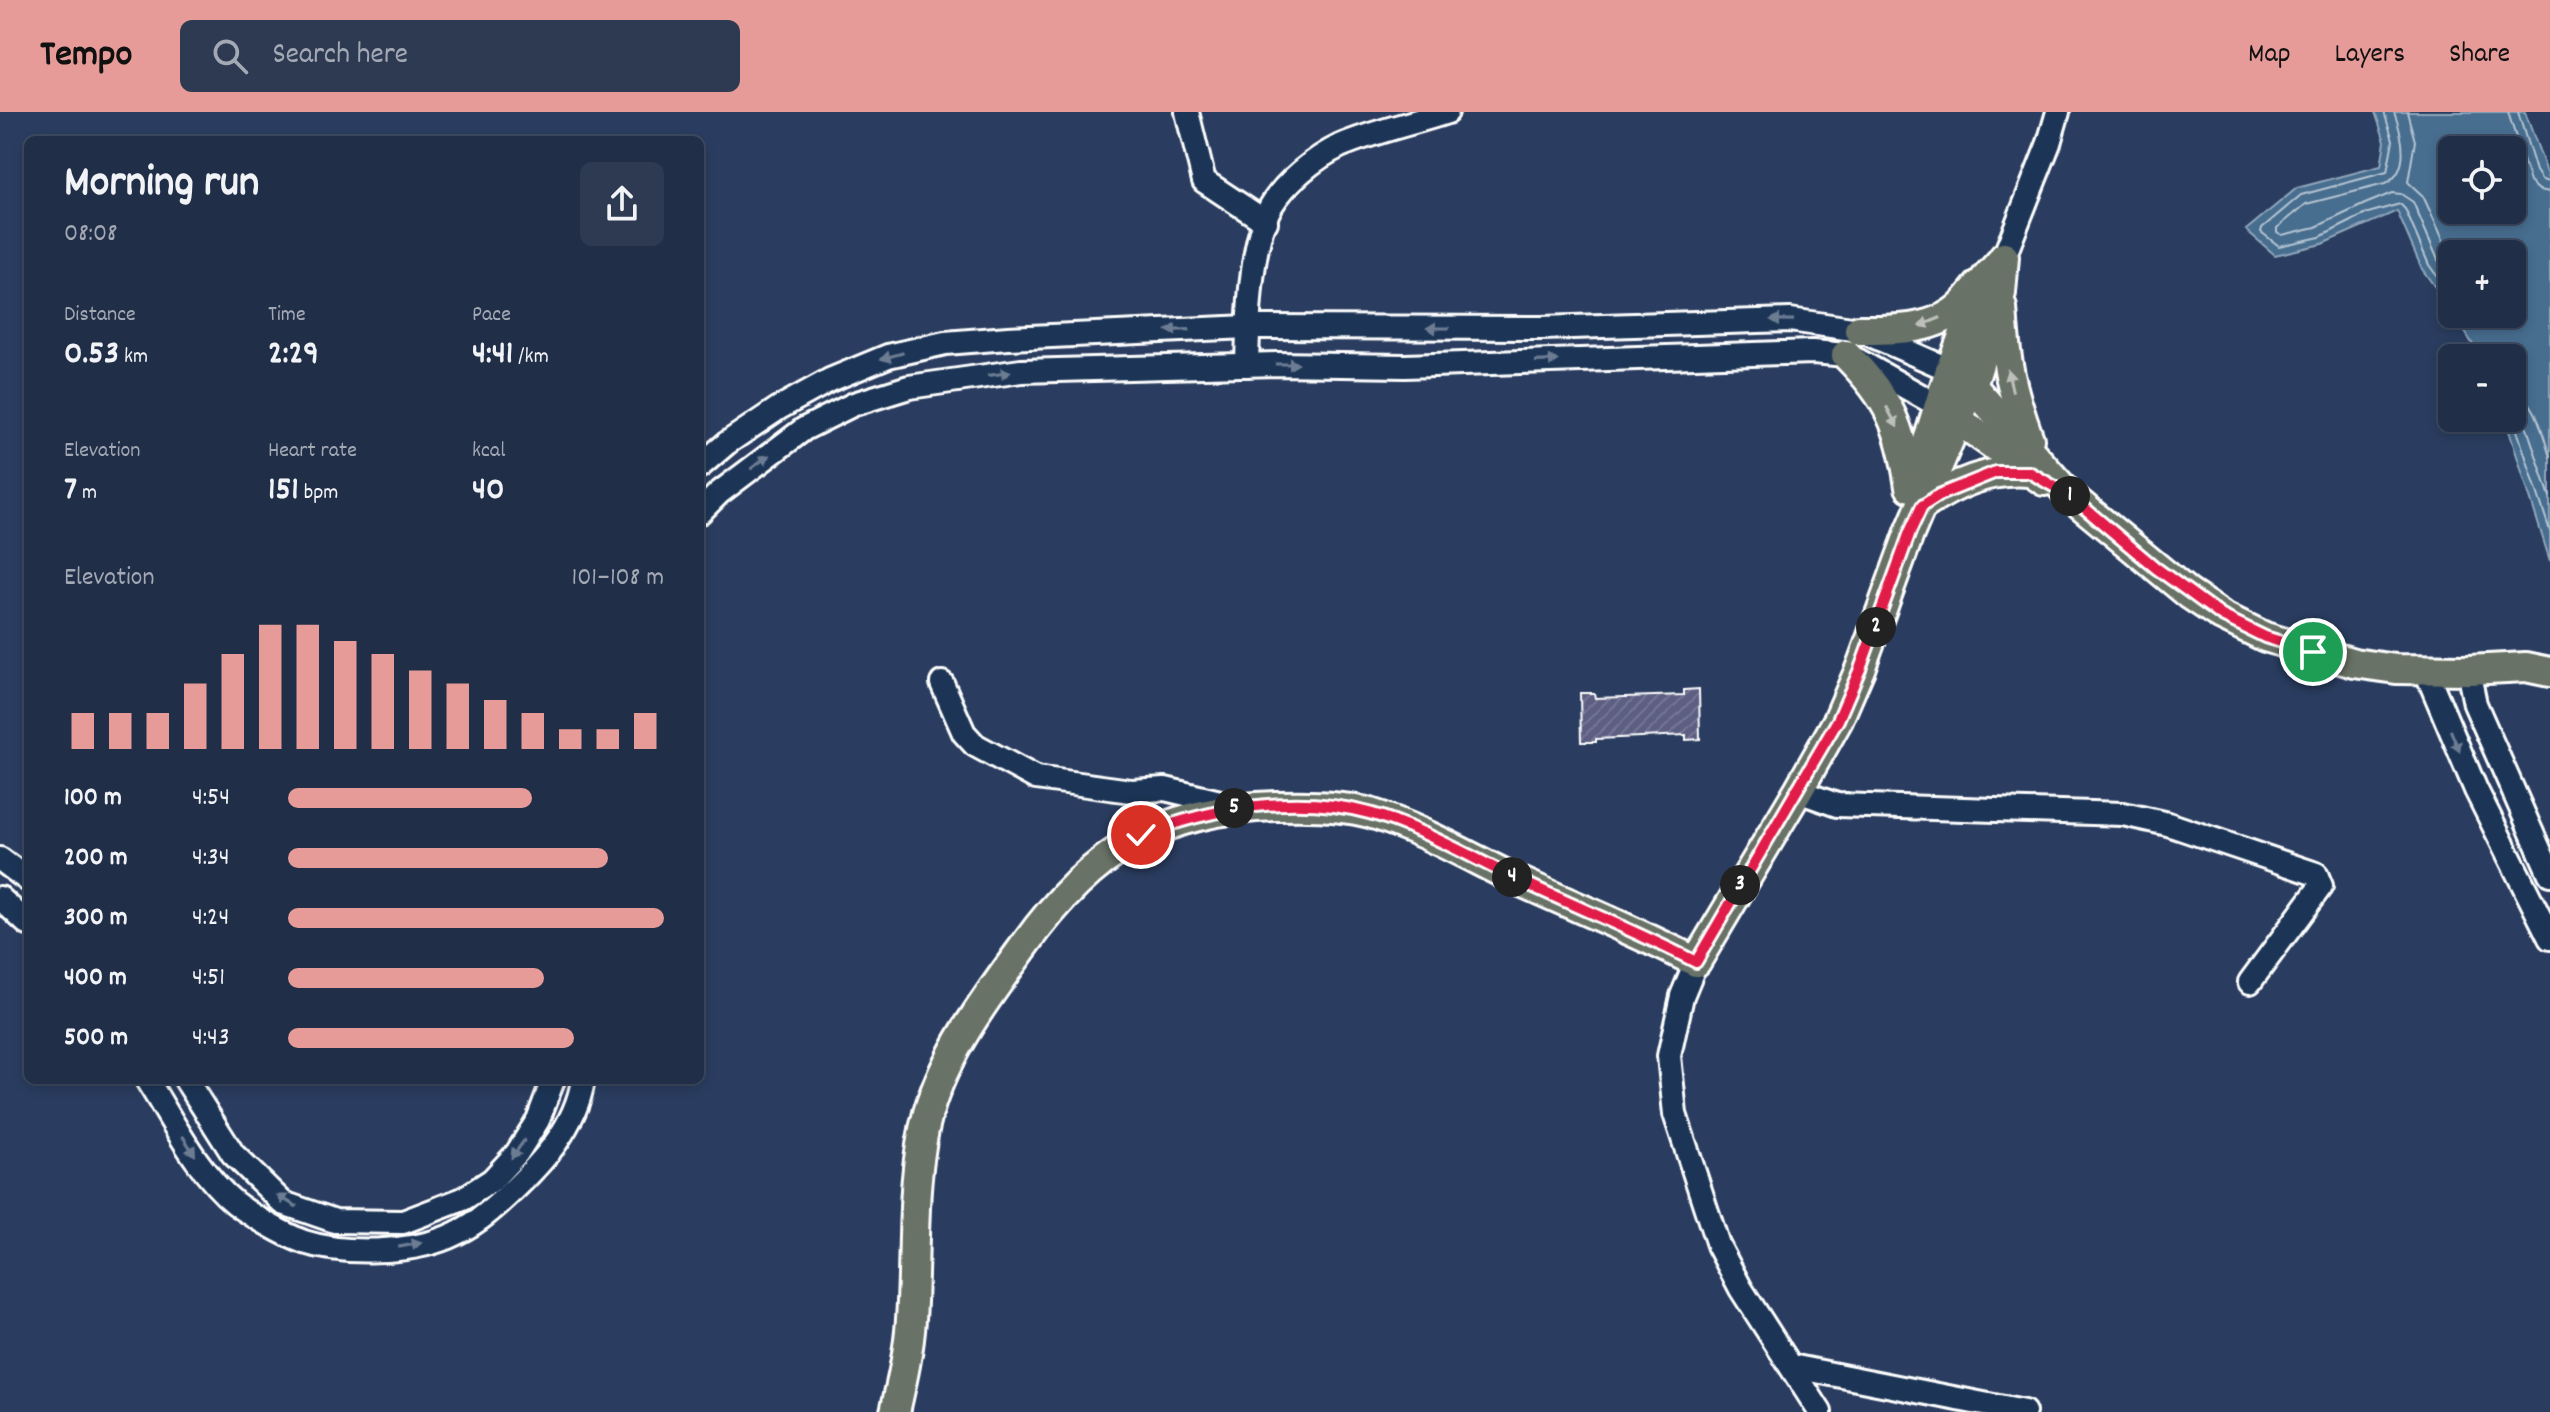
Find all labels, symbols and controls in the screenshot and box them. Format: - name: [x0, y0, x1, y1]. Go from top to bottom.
- search box: [180, 20, 740, 92]
- text: Tempo: [40, 29, 132, 84]
- icon: search: [208, 34, 252, 78]
- text: Search here: [272, 35, 408, 78]
- text: Map: [2248, 36, 2291, 76]
- text: Layers: [2335, 36, 2405, 76]
- text: Share: [2449, 36, 2510, 76]
- map controls: [2438, 136, 2526, 432]
- button: locate: [2438, 136, 2526, 224]
- text: Morning run: [64, 154, 259, 217]
- button: share: [580, 162, 664, 246]
- text: 08:08: [64, 216, 118, 253]
- button: +: [2438, 240, 2526, 328]
- text: Distance: [64, 300, 136, 331]
- text: Time: [268, 300, 306, 331]
- text: Pace: [472, 300, 511, 331]
- one-way arrow: [1769, 314, 1794, 327]
- one-way arrow: [1917, 316, 1941, 329]
- one-way arrow: [1425, 322, 1450, 334]
- one-way arrow: [1165, 324, 1190, 337]
- text: 0.53: [64, 331, 119, 380]
- text: 2:29: [268, 331, 319, 380]
- text: 4:41: [472, 331, 513, 380]
- text: km: [119, 342, 148, 373]
- text: /km: [513, 342, 549, 373]
- button: −: [2438, 344, 2526, 432]
- one-way arrow: [880, 350, 904, 363]
- one-way arrow: [1535, 354, 1560, 367]
- one-way arrow: [1275, 358, 1300, 370]
- one-way arrow: [987, 367, 1012, 380]
- one-way arrow: [2003, 368, 2016, 393]
- one-way arrow: [1884, 406, 1898, 428]
- text: Elevation: [64, 436, 141, 467]
- text: Heart rate: [268, 436, 357, 467]
- text: kcal: [472, 436, 505, 467]
- one-way arrow: [750, 455, 770, 471]
- text: 7: [64, 467, 77, 516]
- text: 151: [268, 467, 299, 516]
- text: 40: [472, 467, 505, 516]
- pin: 1: [2050, 476, 2090, 516]
- text: m: [77, 478, 97, 509]
- text: bpm: [299, 478, 338, 509]
- text: 1: [2068, 480, 2072, 511]
- text: Elevation: [64, 560, 154, 597]
- text: 101–108 m: [571, 560, 664, 597]
- pin: 2: [1856, 607, 1896, 647]
- text: 2: [1871, 611, 1881, 642]
- pin: [2279, 618, 2347, 686]
- icon: arrive: [2291, 630, 2335, 674]
- one-way arrow: [2449, 729, 2462, 753]
- text: 100 m: [64, 780, 122, 817]
- text: 4:54: [192, 780, 230, 817]
- pin: 5: [1214, 788, 1254, 828]
- text: 5: [1229, 792, 1239, 823]
- pin: [1107, 801, 1175, 869]
- icon: check: [1119, 813, 1163, 857]
- text: 200 m: [64, 840, 128, 877]
- text: 4:34: [192, 840, 229, 877]
- pin: 4: [1492, 857, 1532, 897]
- text: 4: [1507, 861, 1517, 892]
- pin: 3: [1720, 865, 1760, 905]
- text: 3: [1735, 869, 1745, 900]
- text: 300 m: [64, 900, 128, 937]
- text: 4:24: [192, 900, 229, 937]
- text: 400 m: [64, 960, 127, 997]
- text: 4:51: [192, 960, 225, 997]
- text: 500 m: [64, 1020, 128, 1057]
- text: 4:43: [192, 1020, 229, 1057]
- one-way arrow: [181, 1135, 196, 1156]
- one-way arrow: [511, 1139, 527, 1160]
- one-way arrow: [275, 1195, 298, 1209]
- one-way arrow: [398, 1239, 423, 1251]

